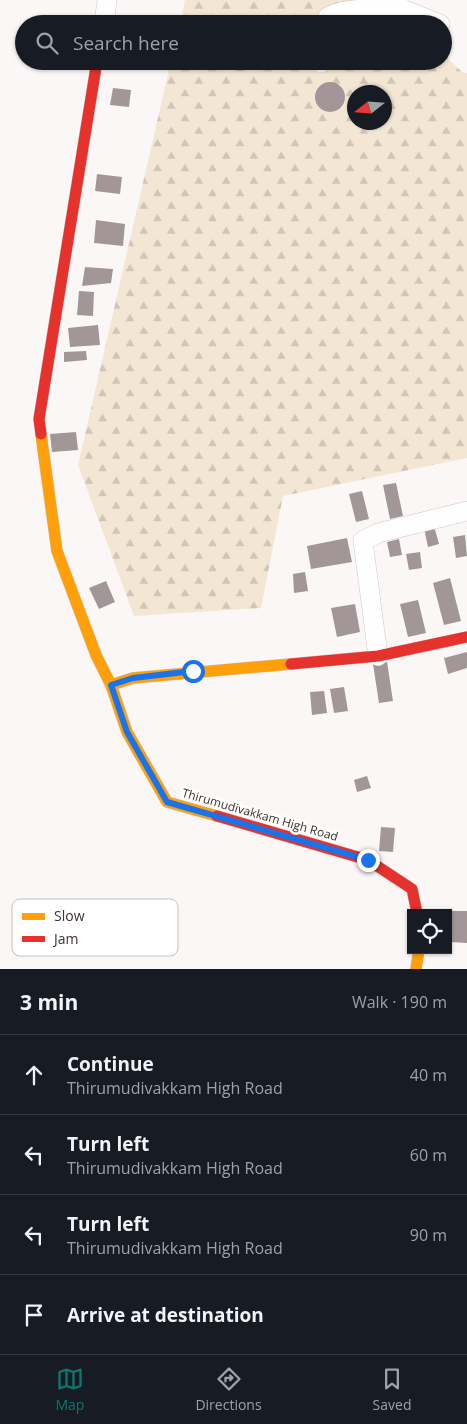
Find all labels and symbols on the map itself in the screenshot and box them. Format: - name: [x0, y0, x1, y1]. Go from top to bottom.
- north arrow: [347, 85, 392, 130]
- route start: [182, 660, 205, 683]
- street label: Thirumudivakkam High Road: [180, 784, 340, 845]
- route end: [357, 849, 380, 872]
- legend: [12, 899, 178, 956]
- text: Slow: [54, 906, 85, 925]
- text: Jam: [52, 929, 79, 948]

